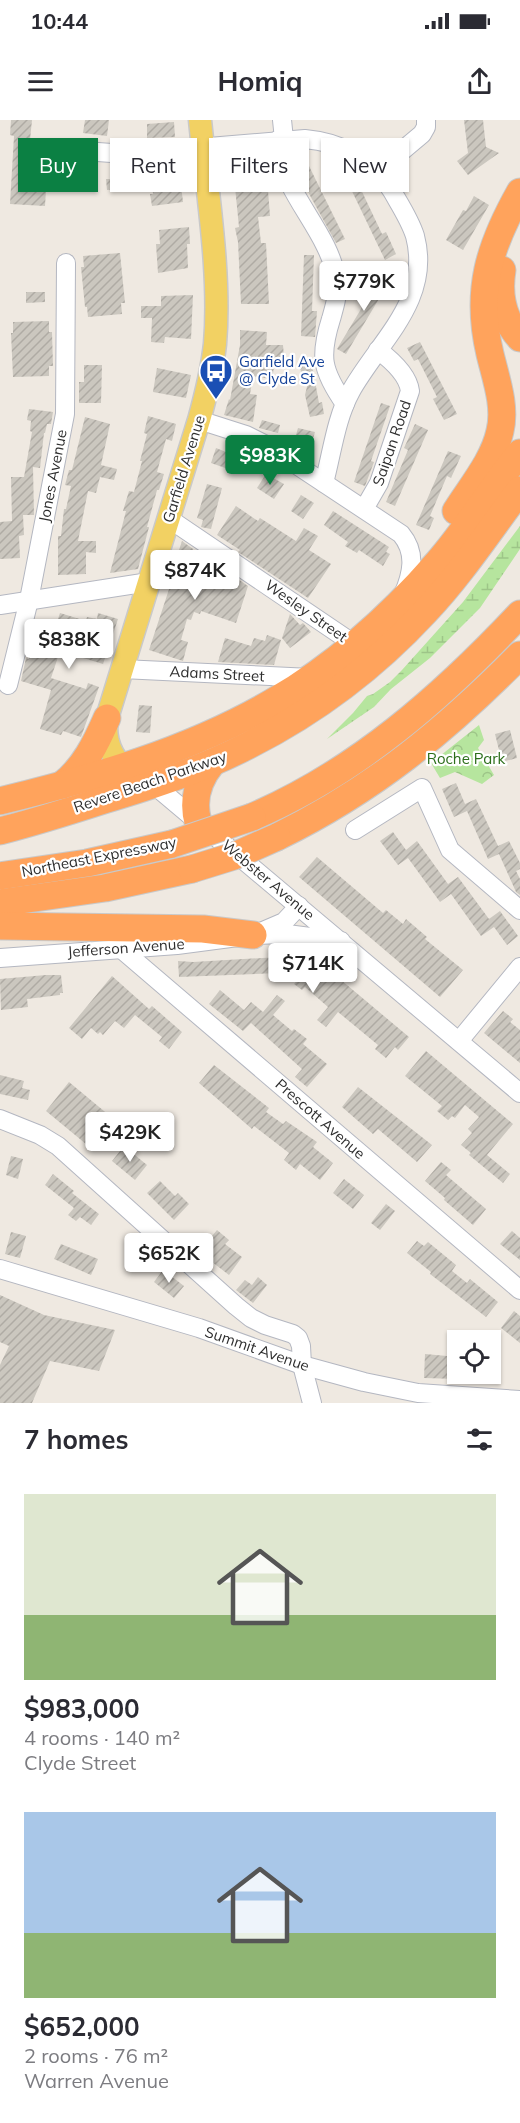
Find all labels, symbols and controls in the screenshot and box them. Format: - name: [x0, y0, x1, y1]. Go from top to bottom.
- text: 10:44: [30, 7, 88, 35]
- text: Homiq: [218, 64, 302, 98]
- icon: menu: [24, 65, 57, 98]
- icon: share: [463, 65, 496, 98]
- chip: Buy: [18, 138, 98, 192]
- chip: Rent: [110, 138, 197, 192]
- chip: Filters: [209, 138, 309, 192]
- chip: New: [321, 138, 409, 192]
- pin: $779K: [322, 261, 406, 312]
- text: $779K: [333, 268, 395, 293]
- place label: Garfield Ave @ Clyde St: [239, 352, 325, 388]
- bus stop icon: Garfield Ave @ Clyde St: [198, 353, 234, 400]
- street label: Saipan Road: [368, 397, 415, 488]
- street label: Garfield Avenue: [158, 413, 209, 525]
- street label: Jones Avenue: [34, 428, 71, 524]
- pin: $983K: [228, 435, 312, 486]
- text: $983K: [239, 442, 301, 467]
- pin: $874K: [153, 550, 237, 601]
- text: $874K: [164, 557, 226, 582]
- street label: Wesley Street: [261, 575, 351, 646]
- pin: $838K: [27, 619, 111, 670]
- text: $838K: [38, 626, 100, 651]
- street label: Adams Street: [169, 662, 265, 685]
- street label: Revere Beach Parkway: [71, 746, 229, 817]
- park label: Roche Park: [427, 749, 506, 768]
- street label: Northeast Expressway: [20, 832, 178, 881]
- street label: Webster Avenue: [218, 835, 319, 924]
- street label: Jefferson Avenue: [67, 934, 185, 961]
- pin: $714K: [271, 943, 355, 994]
- text: $714K: [282, 950, 344, 975]
- street label: Prescott Avenue: [272, 1074, 369, 1163]
- pin: $429K: [88, 1112, 172, 1163]
- text: $429K: [99, 1119, 161, 1144]
- pin: $652K: [127, 1233, 211, 1284]
- text: $652K: [138, 1240, 200, 1265]
- street label: Summit Avenue: [202, 1322, 312, 1375]
- map controls: [447, 1330, 501, 1384]
- button: locate: [447, 1330, 501, 1384]
- text: 7 homes: [24, 1423, 128, 1456]
- icon: filters: [463, 1423, 496, 1456]
- icon: home: [206, 1533, 314, 1641]
- text: $983,000: [24, 1692, 140, 1725]
- text: 4 rooms · 140 m²: [24, 1725, 180, 1750]
- text: Clyde Street: [24, 1750, 136, 1775]
- icon: home: [206, 1851, 314, 1959]
- text: $652,000: [24, 2010, 140, 2043]
- text: 2 rooms · 76 m²: [24, 2043, 168, 2068]
- text: Warren Avenue: [24, 2068, 169, 2093]

